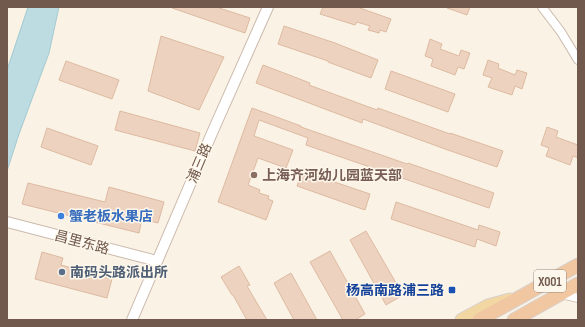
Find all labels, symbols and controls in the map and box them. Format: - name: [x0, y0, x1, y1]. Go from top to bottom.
- street label: 浦三路: [183, 141, 215, 186]
- place label: 上海齐河幼儿园蓝天部: [262, 167, 402, 184]
- marker: 上海齐河幼儿园蓝天部: [249, 170, 259, 180]
- place label: 蟹老板水果店: [69, 208, 153, 225]
- marker: 蟹老板水果店: [56, 211, 66, 221]
- street label: 昌里东路: [53, 227, 111, 258]
- place label: 南码头路派出所: [70, 264, 168, 281]
- marker: 南码头路派出所: [57, 267, 67, 277]
- road number: X001: [534, 270, 566, 292]
- place label: 杨高南路浦三路: [346, 282, 444, 299]
- marker: 杨高南路浦三路: [447, 285, 457, 295]

